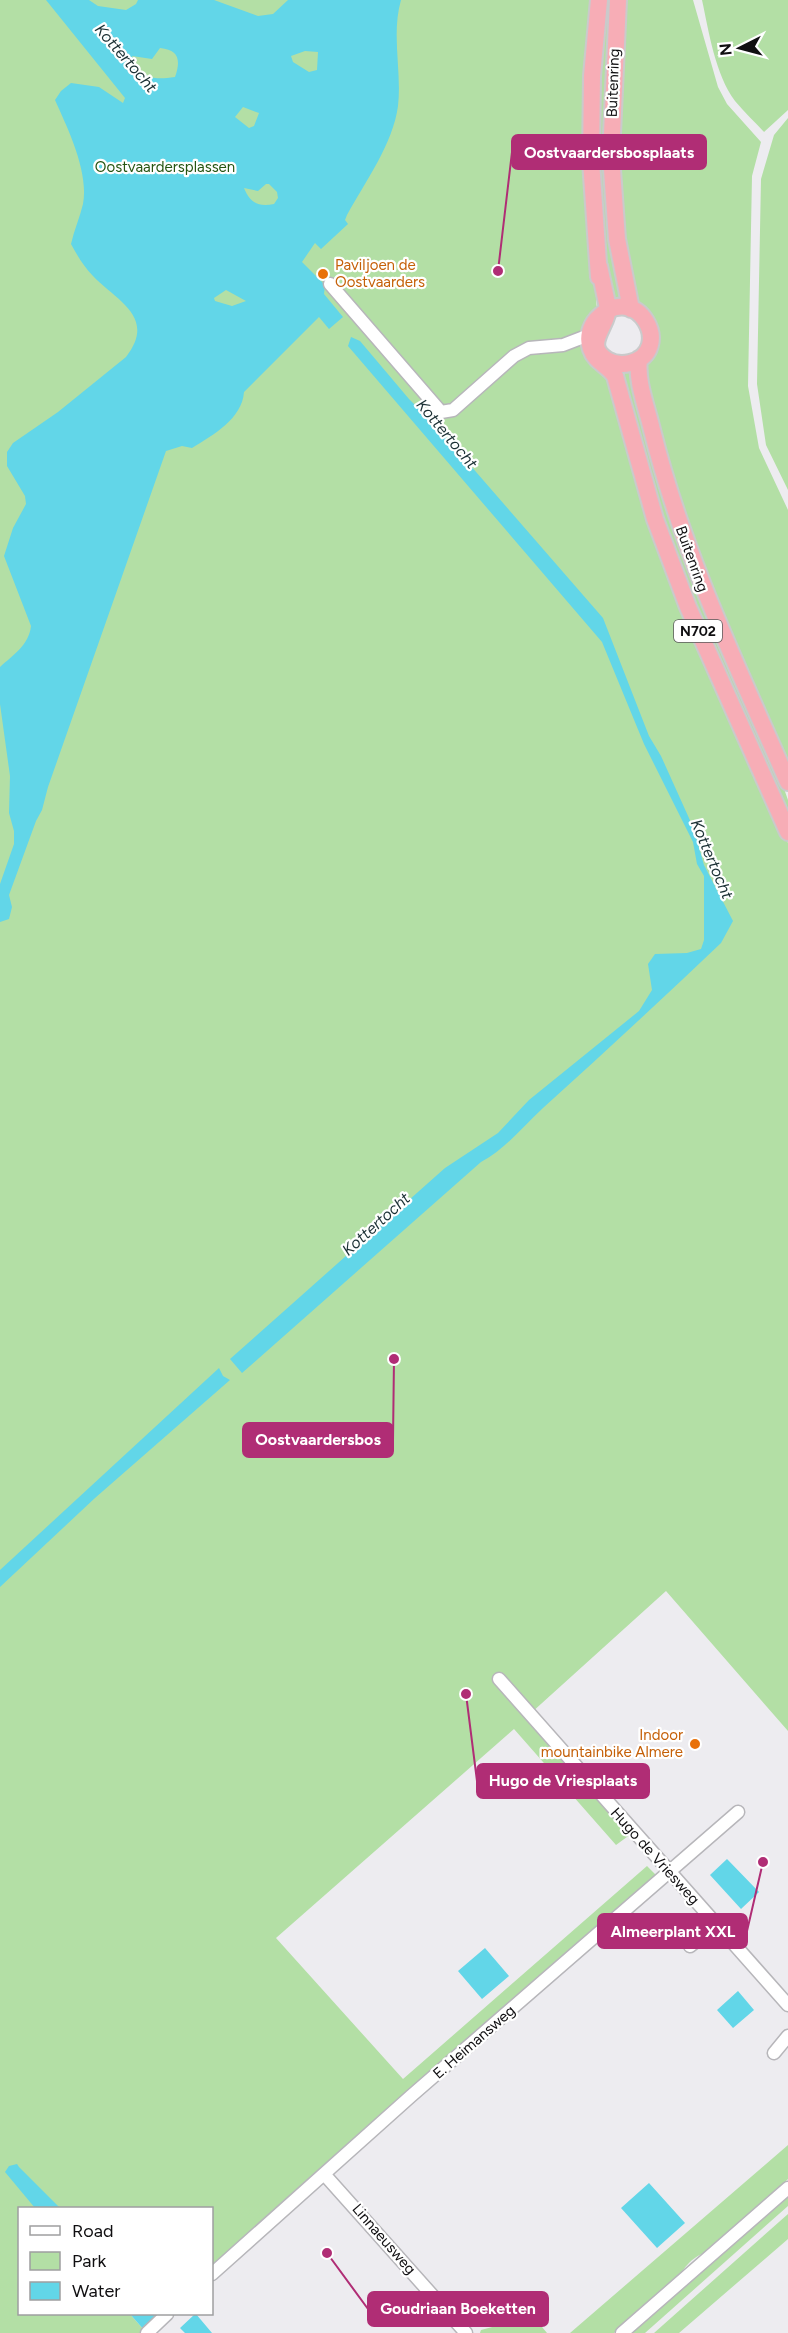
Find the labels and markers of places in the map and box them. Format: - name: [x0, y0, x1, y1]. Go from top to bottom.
- callout: Oostvaardersbosplaats: [512, 135, 706, 169]
- place label: Paviljoen de Oostvaarders: [335, 256, 425, 291]
- marker: Paviljoen de Oostvaarders: [316, 267, 330, 281]
- callout: Oostvaardersbos: [243, 1423, 393, 1457]
- place label: Indoor mountainbike Almere: [541, 1726, 683, 1761]
- marker: Indoor mountainbike Almere: [688, 1737, 702, 1751]
- callout: Hugo de Vriesplaats: [477, 1764, 649, 1798]
- callout: Almeerplant XXL: [598, 1914, 747, 1948]
- callout: Goudriaan Boeketten: [368, 2292, 548, 2326]

